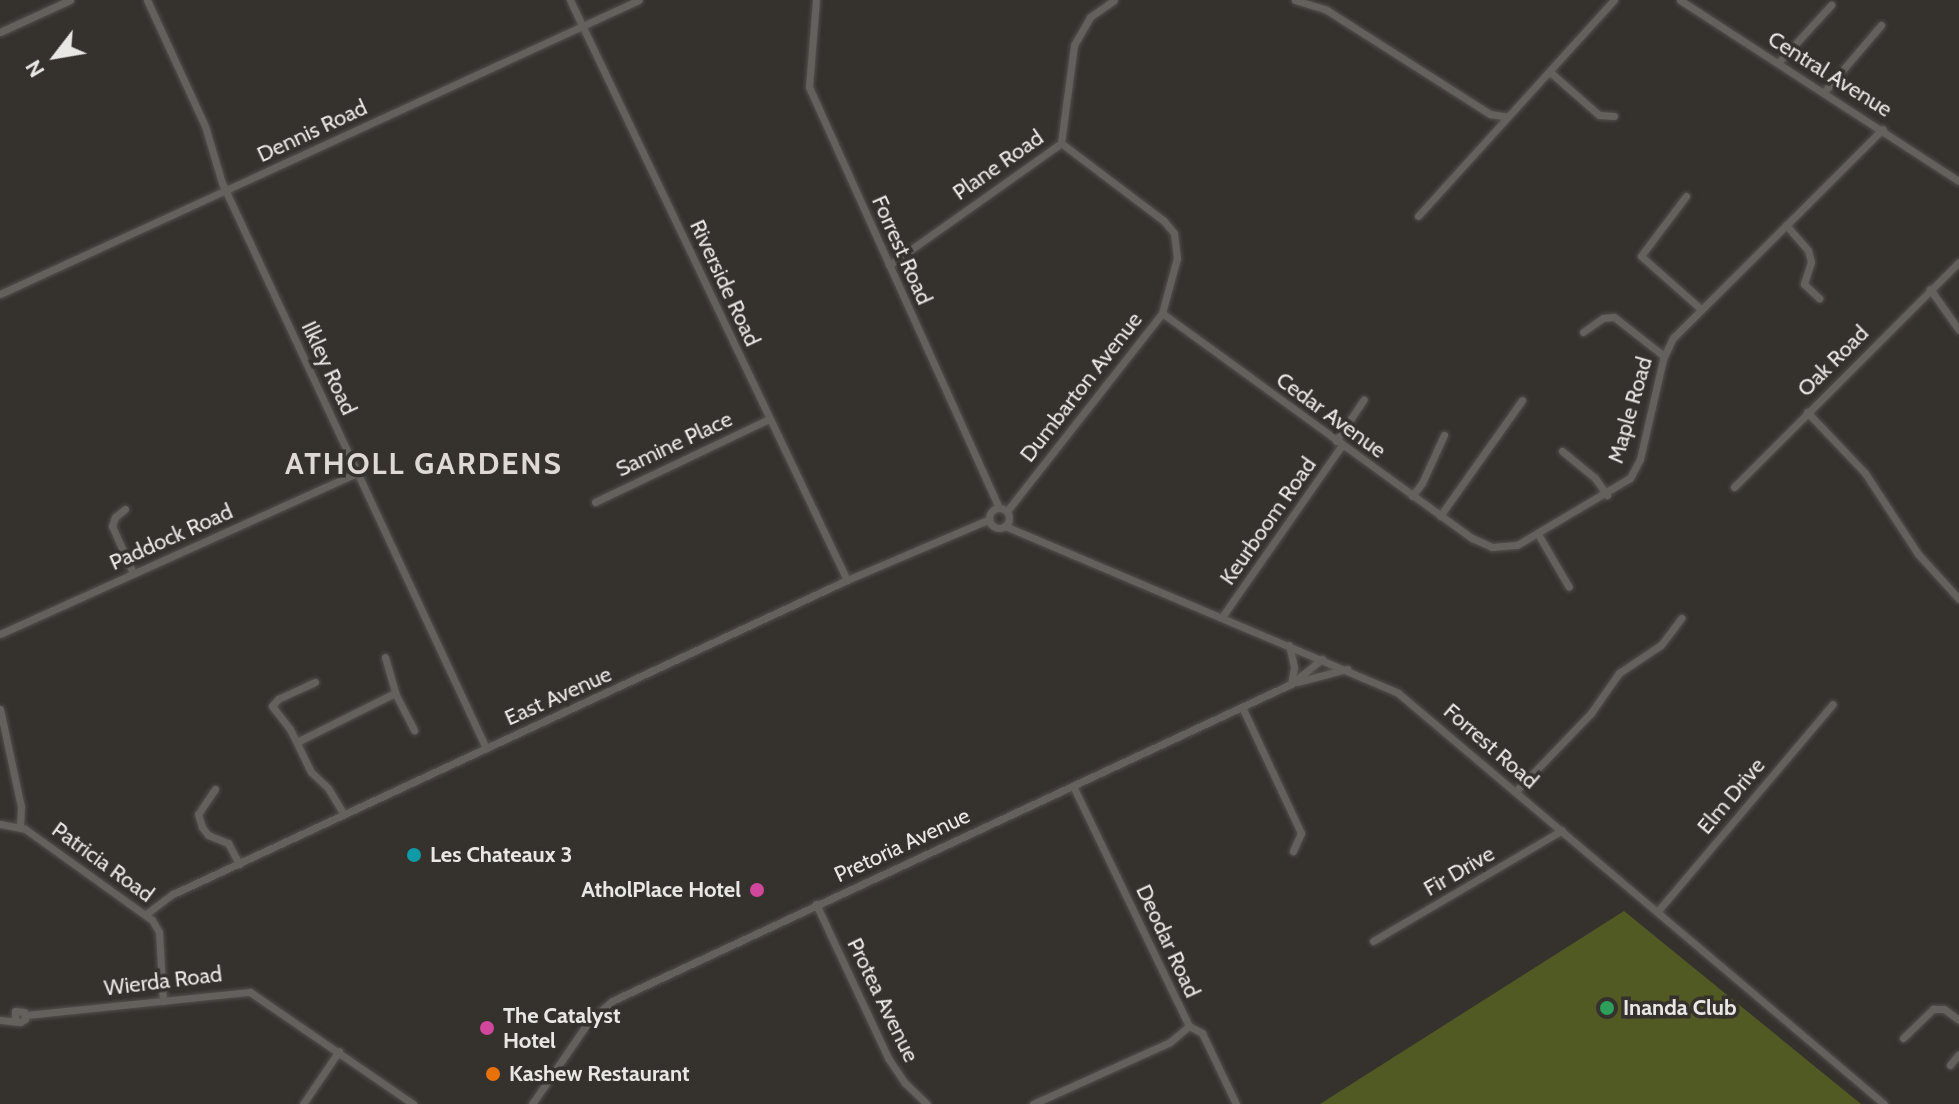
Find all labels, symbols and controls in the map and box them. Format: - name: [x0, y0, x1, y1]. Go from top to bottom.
- north arrow: [16, 16, 96, 96]
- street label: Central Avenue: [1763, 25, 1897, 123]
- text: N: [19, 55, 51, 82]
- street label: Dennis Road: [253, 94, 371, 168]
- street label: Plane Road: [948, 124, 1048, 206]
- street label: Forrest Road: [866, 191, 938, 309]
- street label: Riverside Road: [684, 216, 766, 350]
- street label: Dumbarton Avenue: [1014, 307, 1148, 467]
- street label: Ilkley Road: [296, 317, 362, 419]
- street label: Oak Road: [1792, 320, 1874, 402]
- street label: Maple Road: [1602, 354, 1658, 466]
- street label: Cedar Avenue: [1271, 366, 1391, 464]
- street label: Samine Place: [612, 406, 736, 482]
- district label: ATHOLL GARDENS: [285, 446, 563, 482]
- street label: Keurboom Road: [1214, 452, 1322, 590]
- street label: Paddock Road: [105, 498, 237, 576]
- street label: East Avenue: [501, 661, 615, 731]
- street label: Forrest Road: [1438, 698, 1544, 794]
- street label: Elm Drive: [1692, 753, 1770, 839]
- street label: Pretoria Avenue: [830, 802, 974, 888]
- street label: Patricia Road: [47, 816, 159, 908]
- street label: Fir Drive: [1419, 840, 1499, 902]
- place label: Les Chateaux 3: [430, 842, 572, 868]
- marker: Les Chateaux 3: [405, 846, 423, 864]
- place label: AtholPlace Hotel: [581, 877, 741, 903]
- street label: Deodar Road: [1130, 880, 1206, 1002]
- marker: AtholPlace Hotel: [748, 881, 766, 899]
- street label: Protea Avenue: [842, 934, 924, 1066]
- street label: Wierda Road: [102, 961, 224, 1001]
- place label: Inanda Club: [1623, 995, 1736, 1021]
- marker: Inanda Club: [1598, 999, 1616, 1017]
- place label: The Catalyst Hotel: [503, 1002, 620, 1054]
- marker: The Catalyst Hotel: [478, 1019, 496, 1037]
- place label: Kashew Restaurant: [509, 1061, 690, 1087]
- marker: Kashew Restaurant: [484, 1065, 502, 1083]

